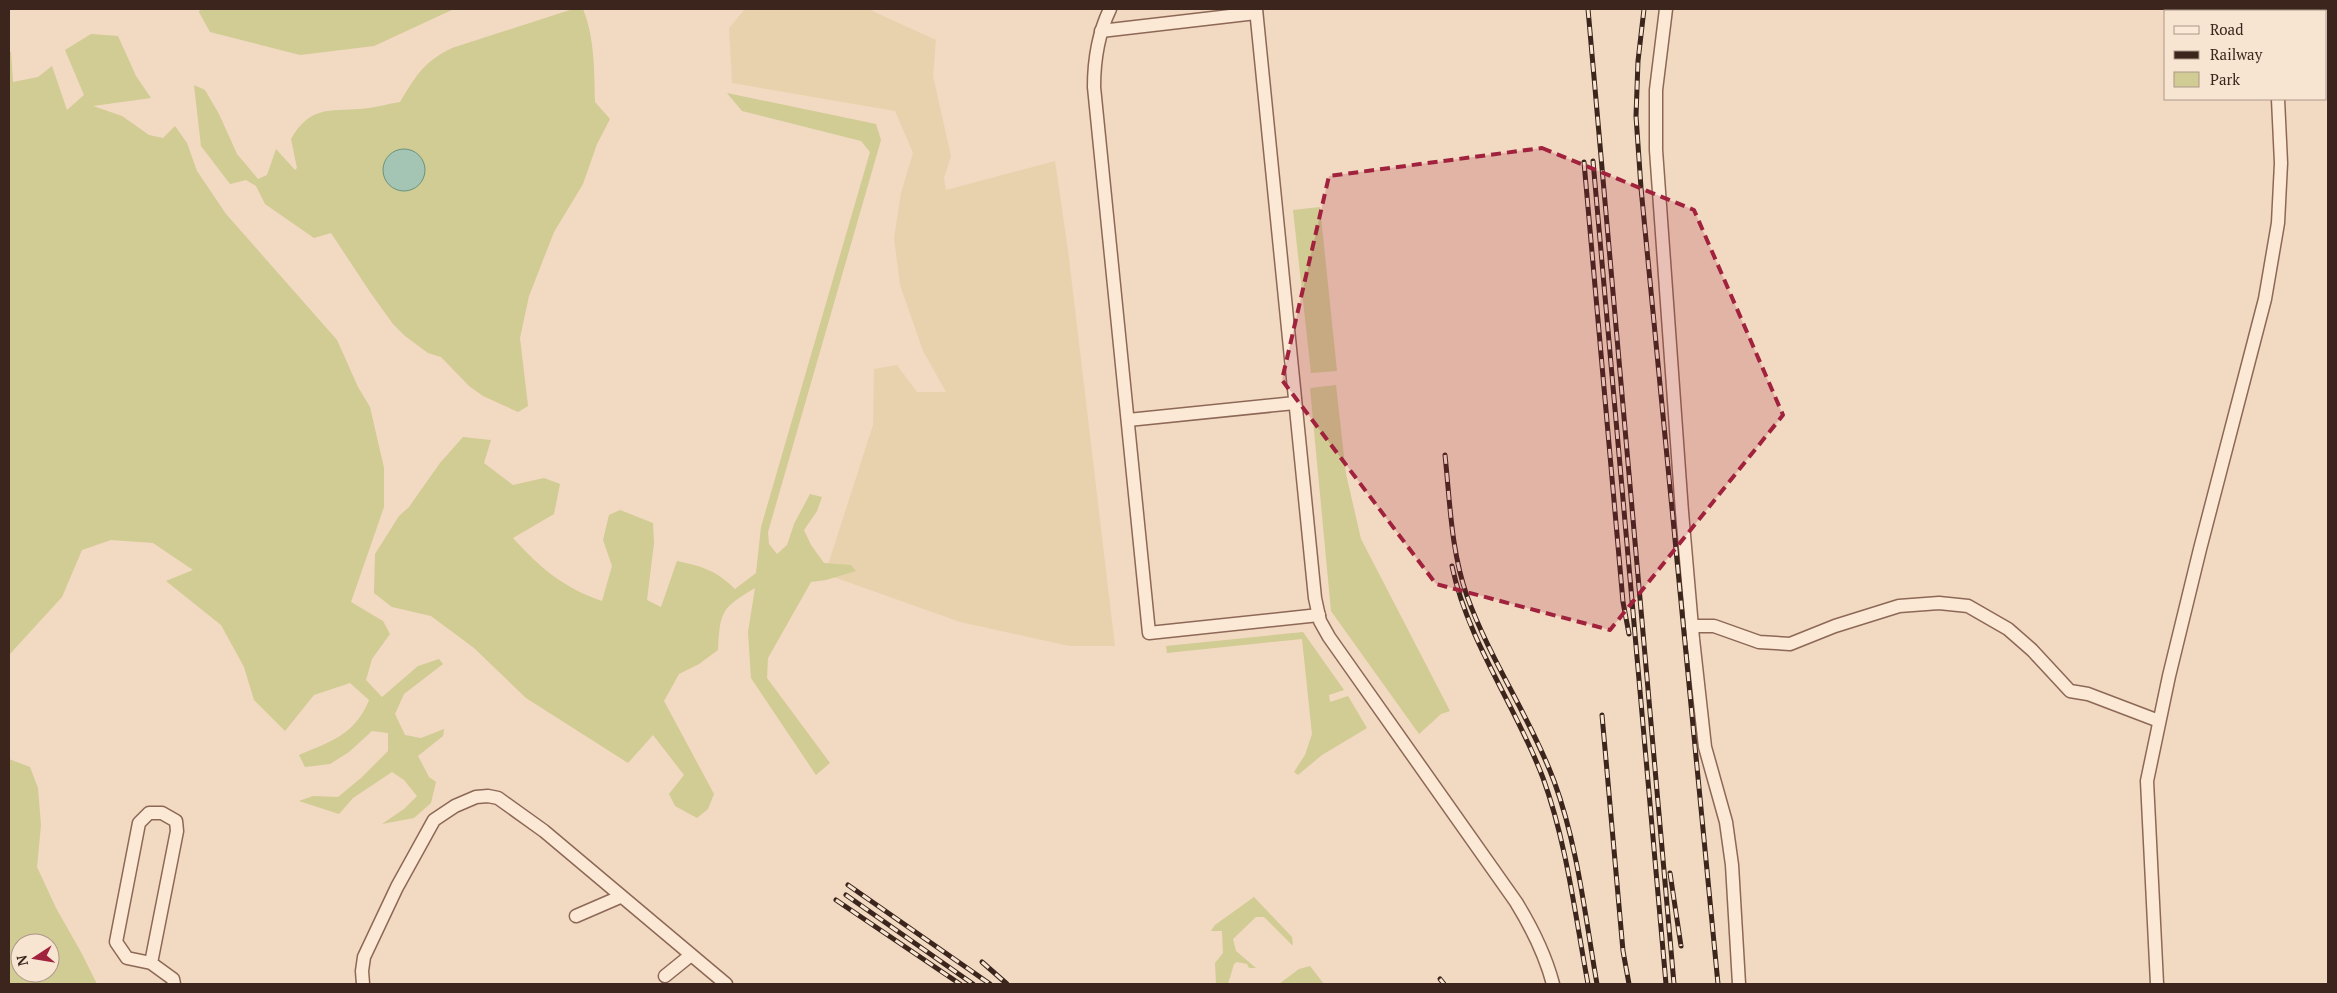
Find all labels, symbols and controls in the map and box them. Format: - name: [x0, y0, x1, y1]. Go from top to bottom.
- legend: [2164, 10, 2327, 100]
- text: Road: [2210, 19, 2243, 39]
- text: Railway: [2210, 44, 2263, 64]
- text: Park: [2210, 69, 2240, 89]
- north arrow: [10, 933, 60, 983]
- text: N: [11, 953, 32, 968]

